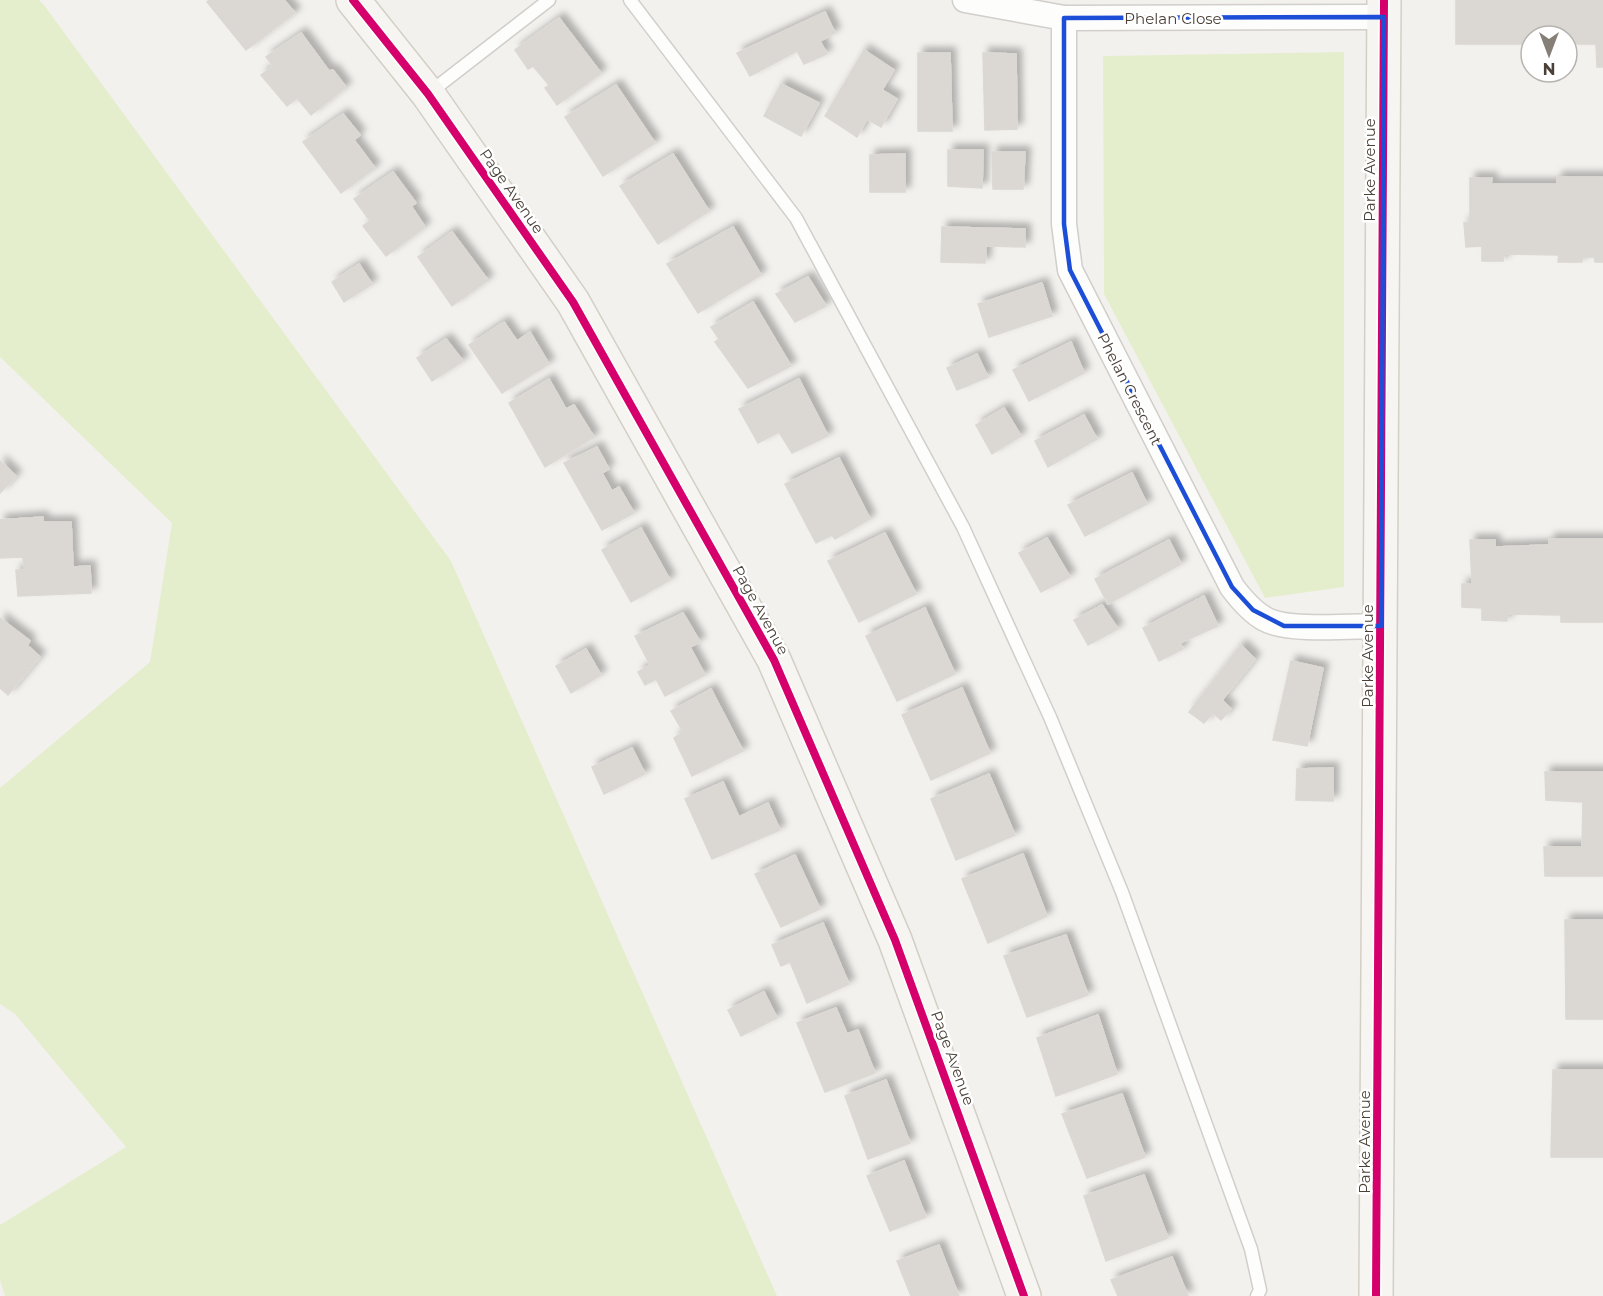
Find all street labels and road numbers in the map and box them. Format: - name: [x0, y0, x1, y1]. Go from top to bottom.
- street label: Phelan Close: [1124, 9, 1222, 28]
- street label: Parke Avenue: [1360, 118, 1379, 222]
- street label: Page Avenue: [476, 145, 548, 237]
- street label: Phelan Crescent: [1094, 330, 1166, 448]
- street label: Page Avenue: [729, 562, 793, 658]
- street label: Parke Avenue: [1358, 604, 1377, 708]
- street label: Page Avenue: [927, 1008, 979, 1108]
- street label: Parke Avenue: [1355, 1090, 1374, 1194]

